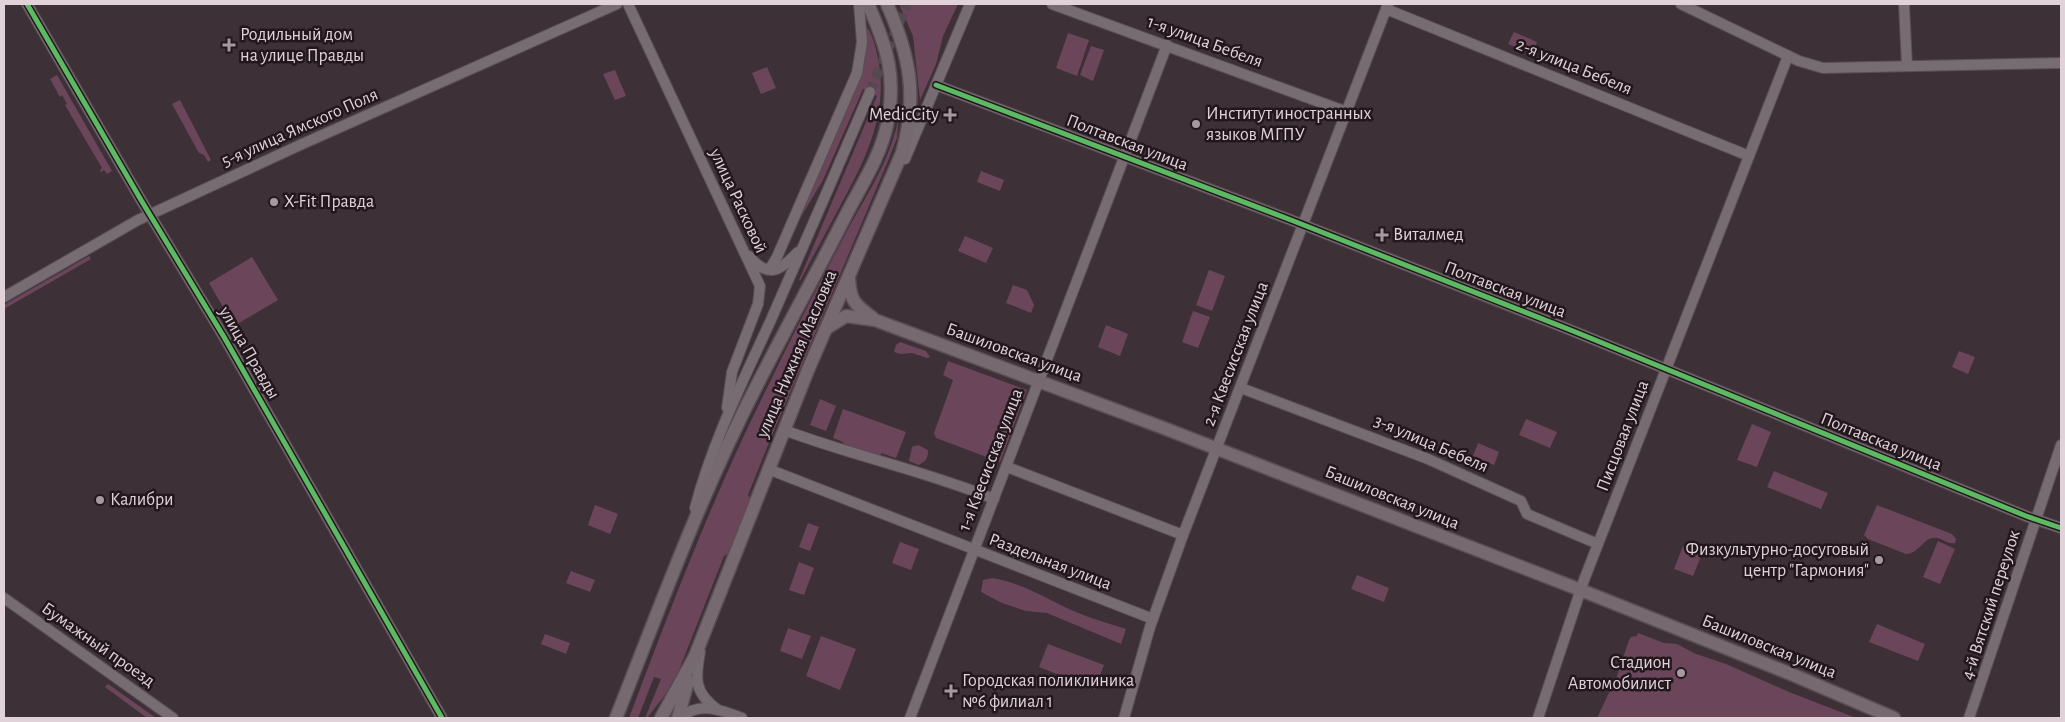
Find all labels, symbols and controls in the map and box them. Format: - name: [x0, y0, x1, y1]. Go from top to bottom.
- street label: 1-я улица Бебеля: [1145, 12, 1265, 71]
- place label: Родильный дом на улице Правды: [240, 26, 364, 65]
- street label: 2-я улица Бебеля: [1514, 35, 1635, 98]
- marker: Родильный дом на улице Правды: [222, 38, 236, 52]
- street label: 5-я улица Ямского Поля: [219, 85, 381, 171]
- place label: Институт иностранных языков МГПУ: [1206, 105, 1371, 144]
- place label: MedicCity: [869, 106, 939, 124]
- marker: MedicCity: [943, 108, 957, 122]
- street label: Полтавская улица: [1064, 112, 1190, 174]
- marker: Институт иностранных языков МГПУ: [1190, 118, 1202, 130]
- street label: улица Расковой: [705, 145, 770, 256]
- place label: X-Fit Правда: [284, 193, 374, 211]
- marker: X-Fit Правда: [268, 196, 280, 208]
- place label: Виталмед: [1393, 226, 1464, 244]
- marker: Виталмед: [1375, 228, 1389, 242]
- street label: Полтавская улица: [1442, 259, 1568, 321]
- street label: улица Нижняя Масловка: [753, 268, 840, 441]
- street label: 2-я Квесисская улица: [1200, 279, 1272, 429]
- street label: улица Правды: [215, 303, 283, 402]
- street label: Башиловская улица: [944, 320, 1084, 386]
- street label: Писцовая улица: [1594, 378, 1652, 494]
- street label: 1-я Квесисская улица: [956, 386, 1026, 534]
- street label: Полтавская улица: [1818, 410, 1944, 474]
- street label: 3-я улица Бебеля: [1371, 411, 1491, 476]
- street label: Башиловская улица: [1322, 463, 1462, 533]
- place label: Калибри: [110, 490, 174, 509]
- marker: Калибри: [94, 494, 106, 506]
- street label: 4-й Вятский переулок: [1958, 527, 2024, 682]
- street label: Раздельная улица: [986, 530, 1114, 594]
- place label: Физкультурно-досуговый центр "Гармония": [1685, 541, 1869, 580]
- marker: Физкультурно-досуговый центр "Гармония": [1873, 554, 1885, 566]
- street label: Бумажный проезд: [38, 599, 158, 691]
- street label: Башиловская улица: [1699, 612, 1839, 682]
- place label: Стадион Автомобилист: [1568, 654, 1672, 693]
- marker: Стадион Автомобилист: [1675, 667, 1687, 679]
- place label: Городская поликлиника №6 филиал 1: [962, 672, 1134, 711]
- marker: Городская поликлиника №6 филиал 1: [944, 684, 958, 698]

